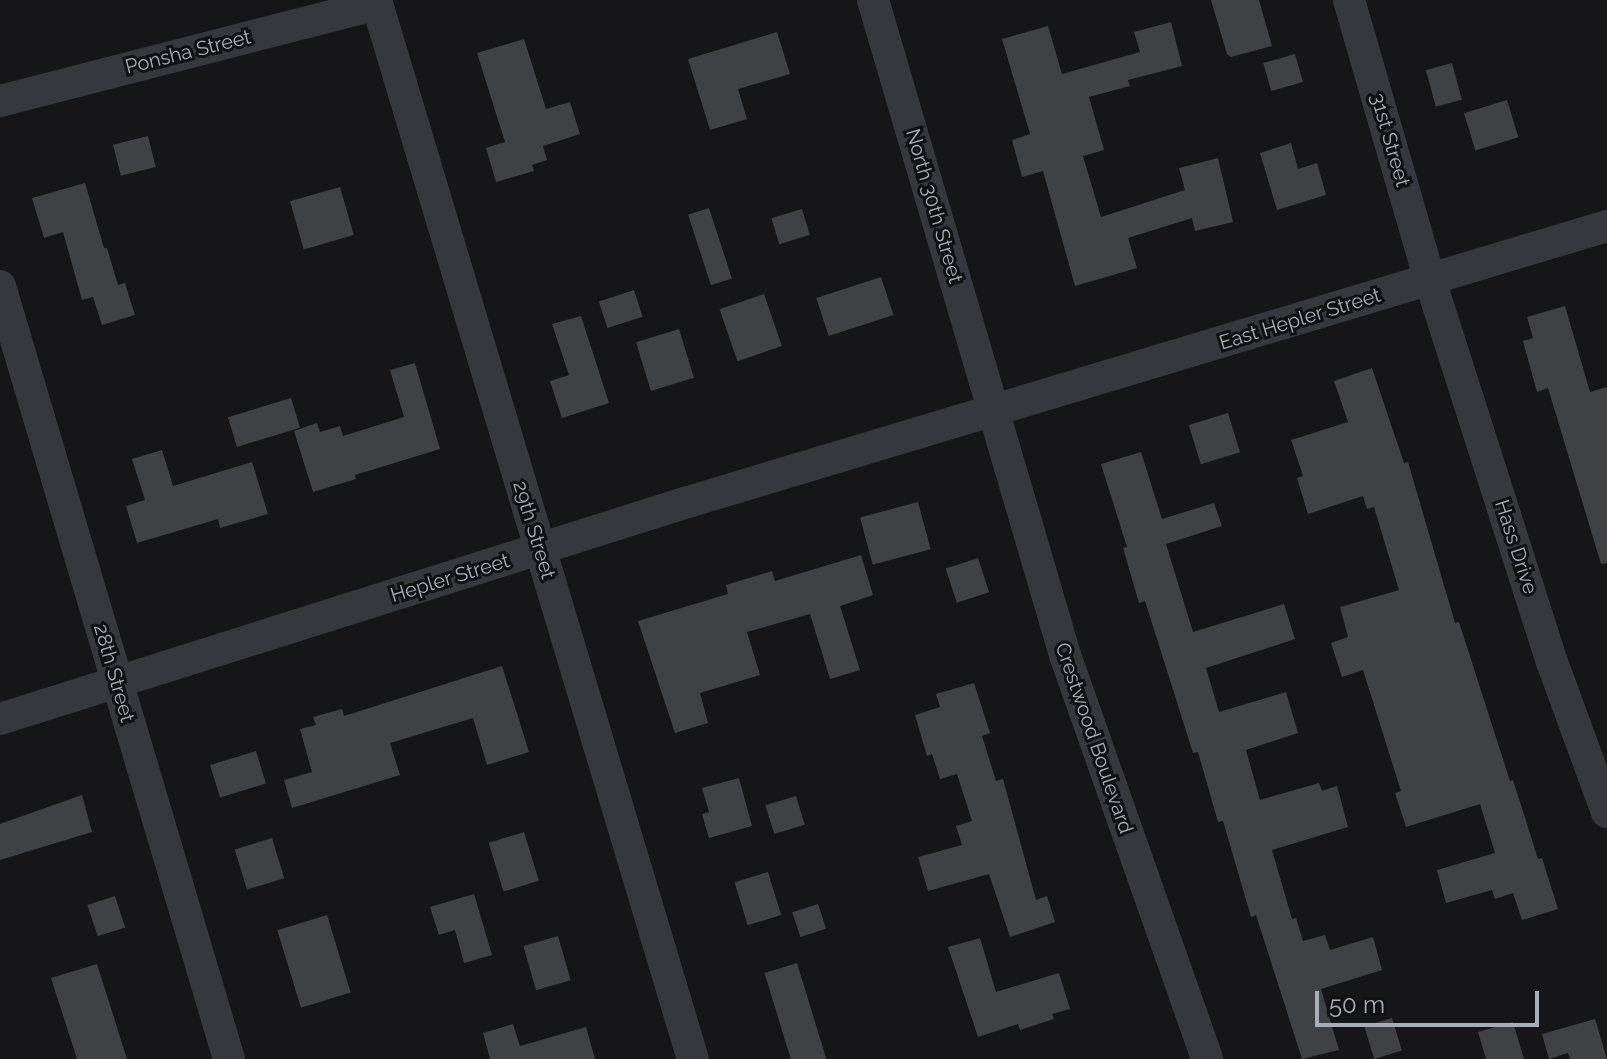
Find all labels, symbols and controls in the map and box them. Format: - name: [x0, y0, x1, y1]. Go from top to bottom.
- street label: Ponsha Street: [123, 25, 253, 79]
- street label: 31st Street: [1365, 90, 1415, 190]
- street label: North 30th Street: [900, 126, 968, 286]
- street label: East Hepler Street: [1216, 283, 1384, 355]
- street label: 29th Street: [508, 478, 560, 582]
- street label: Hass Drive: [1489, 497, 1543, 597]
- street label: Hepler Street: [387, 548, 513, 608]
- street label: 28th Street: [89, 621, 139, 725]
- street label: Crestwood Boulevard: [1050, 639, 1138, 837]
- scale bar: [1319, 975, 1543, 1025]
- text: 50 m: [1329, 990, 1385, 1019]

